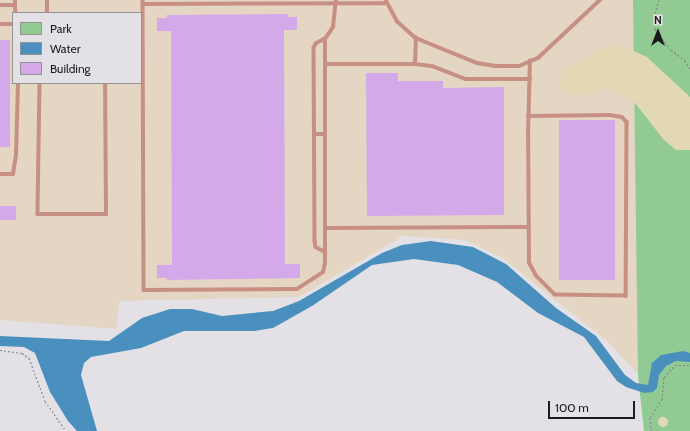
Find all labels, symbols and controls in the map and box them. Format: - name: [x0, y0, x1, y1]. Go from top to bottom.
- legend: [12, 12, 142, 84]
- north arrow: [638, 12, 678, 52]
- text: N: [654, 13, 662, 27]
- text: Park: [50, 21, 72, 36]
- text: Water: [50, 41, 80, 56]
- text: Building: [50, 61, 91, 76]
- scale bar: [550, 393, 637, 419]
- text: 100 m: [555, 400, 589, 415]

